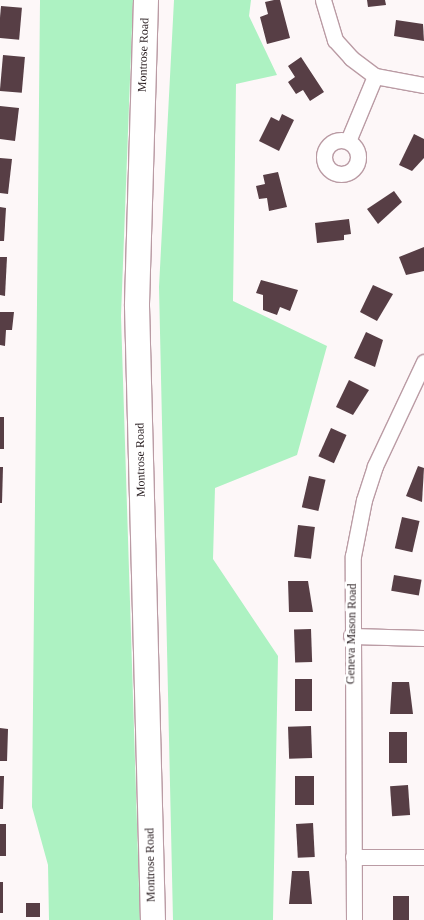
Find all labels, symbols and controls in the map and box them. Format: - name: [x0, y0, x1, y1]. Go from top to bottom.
- street label: Montrose Road: [136, 18, 152, 92]
- street label: Montrose Road: [133, 423, 149, 497]
- street label: Geneva Mason Road: [344, 584, 360, 684]
- street label: Montrose Road: [143, 828, 159, 902]

